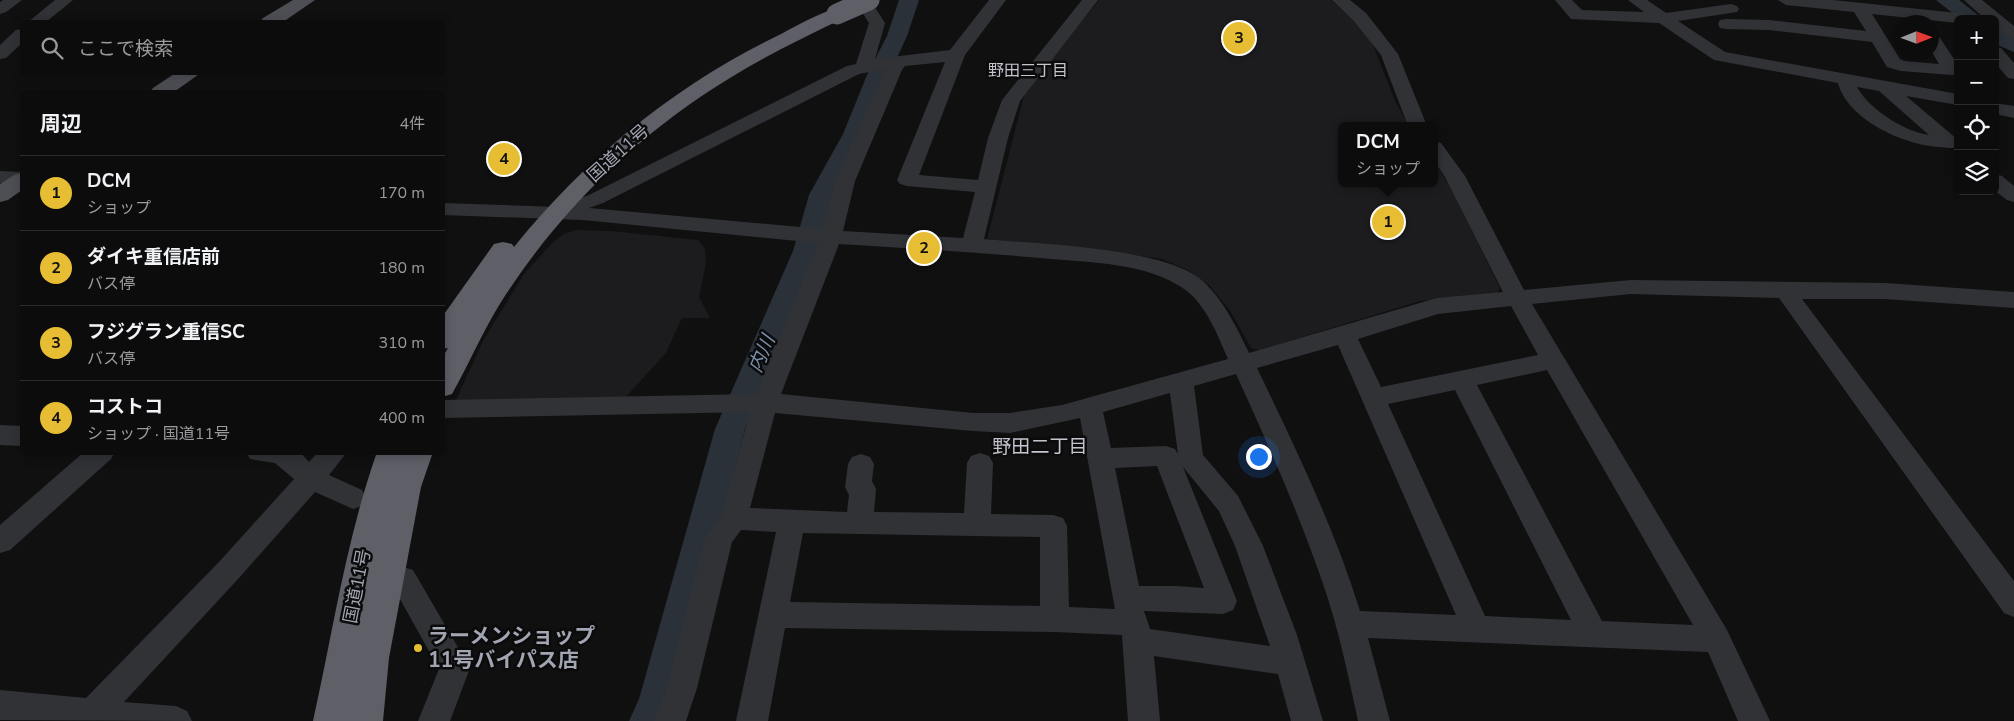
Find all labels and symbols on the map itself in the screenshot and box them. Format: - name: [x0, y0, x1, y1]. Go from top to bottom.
- north arrow: [1894, 15, 1939, 60]
- pin: 3: [1223, 19, 1255, 57]
- district label: 野田三丁目: [988, 60, 1068, 82]
- street label: 国道11号: [582, 119, 654, 187]
- pin: 4: [488, 140, 520, 178]
- pin: 1: [1372, 203, 1404, 241]
- pin: 2: [908, 229, 940, 267]
- water label: 内川: [743, 330, 782, 377]
- district label: 野田二丁目: [992, 434, 1088, 460]
- your location: [1246, 444, 1272, 470]
- street label: 国道11号: [338, 547, 376, 625]
- place label: ラーメンショップ 11号バイパス店: [428, 622, 595, 674]
- marker: ラーメンショップ 11号バイパス店: [412, 642, 424, 654]

